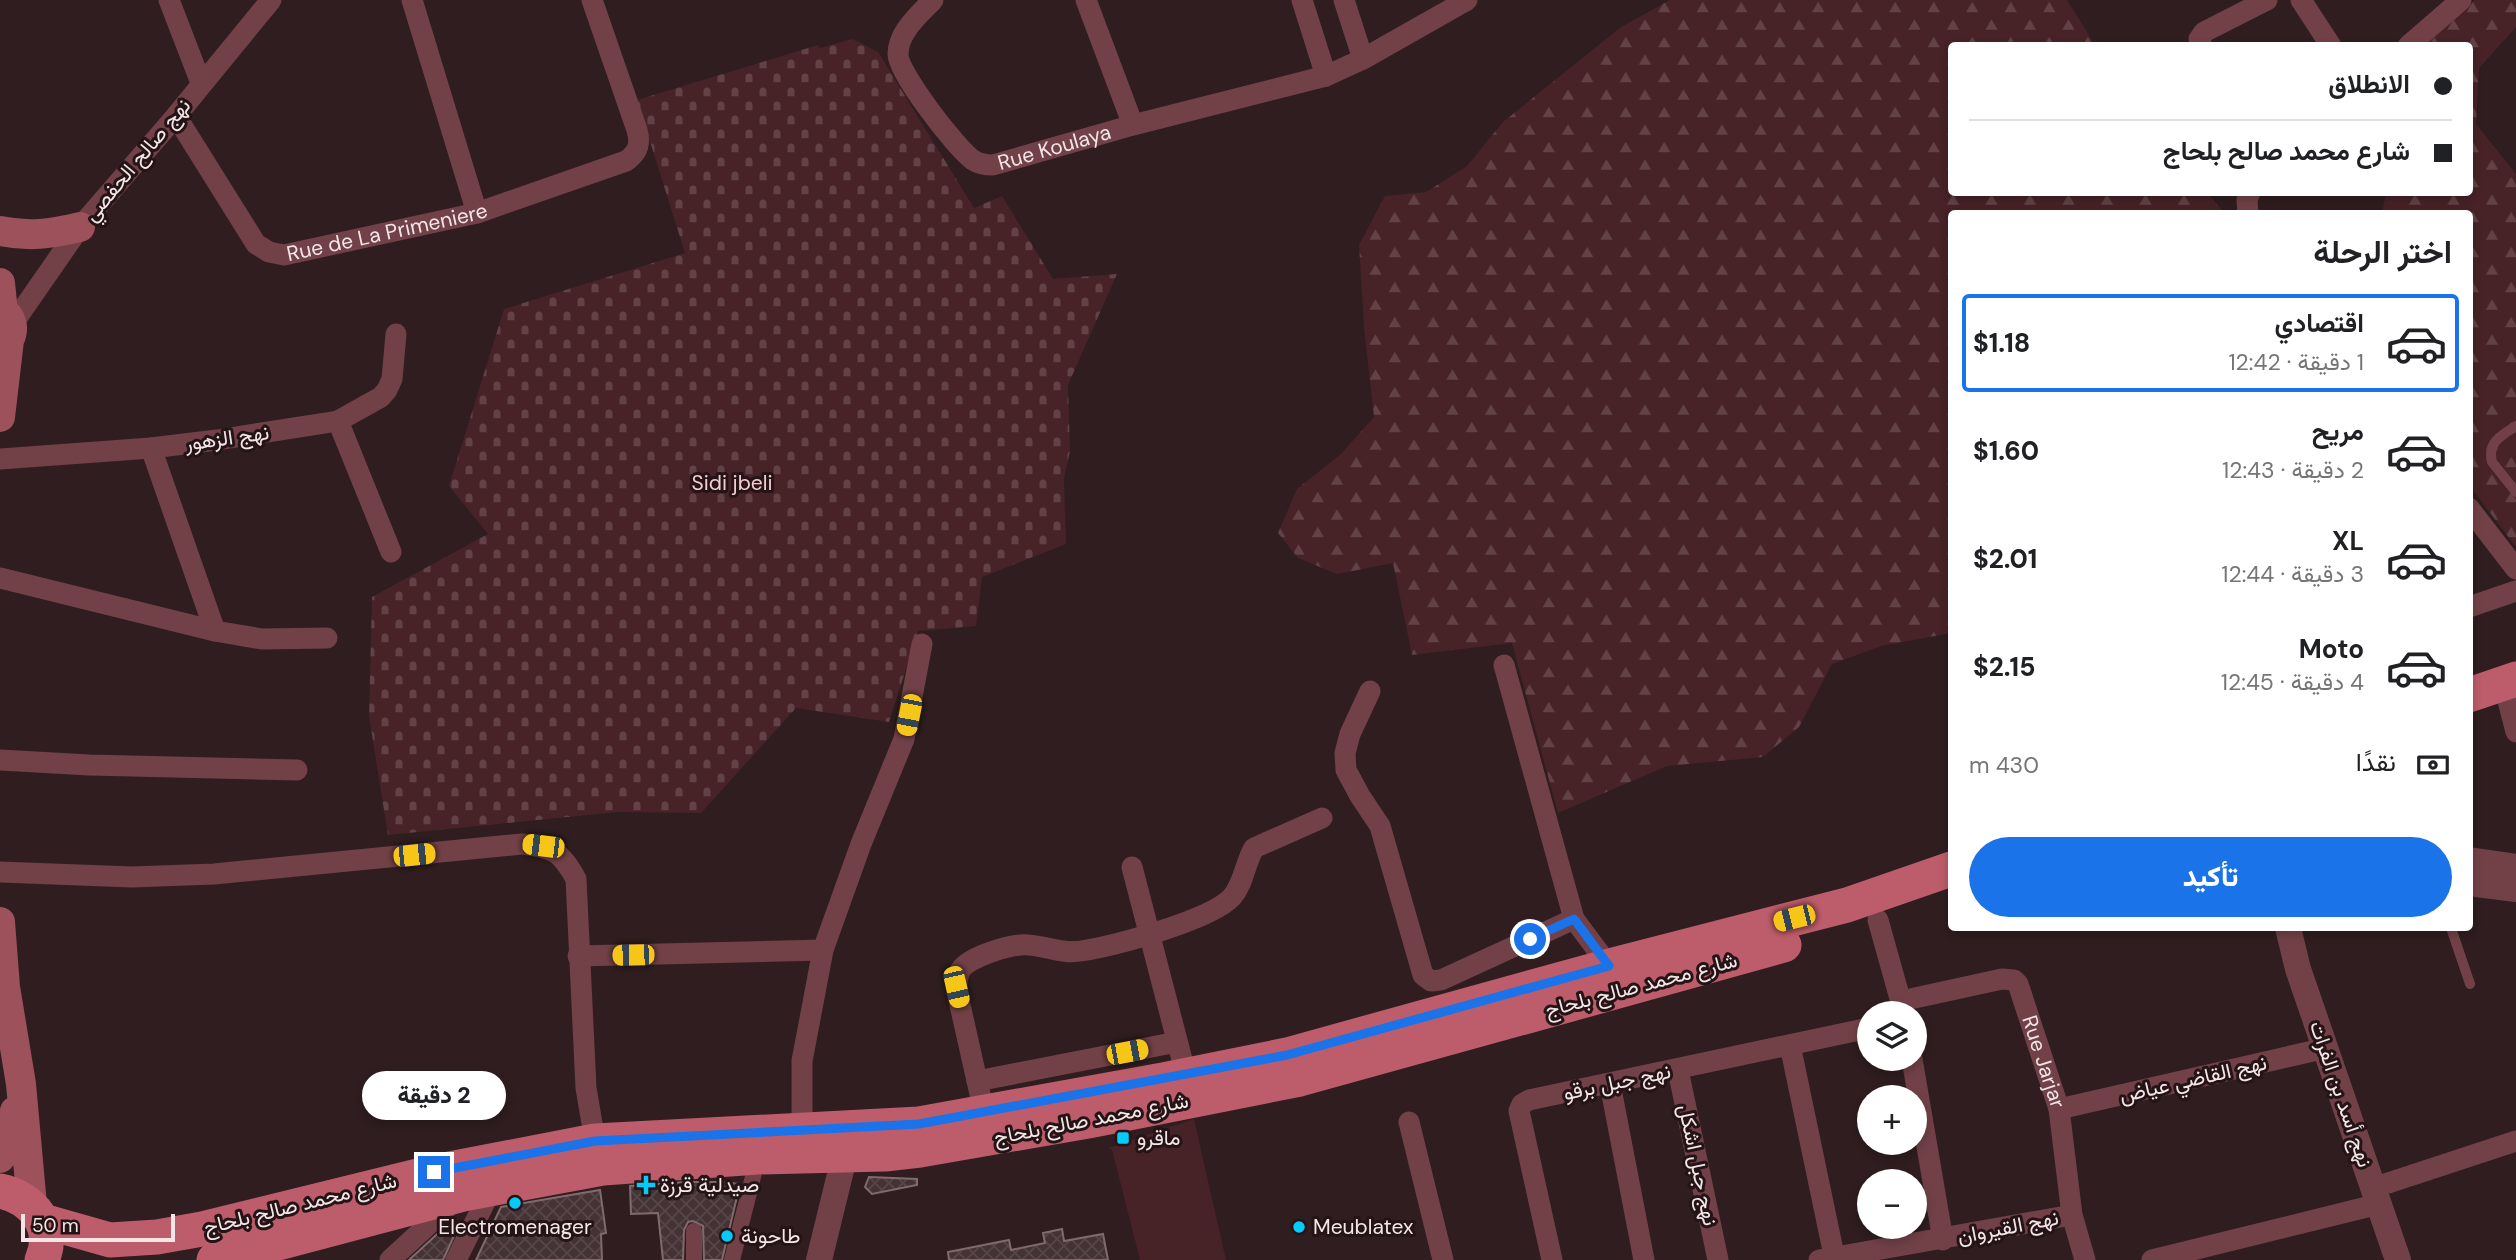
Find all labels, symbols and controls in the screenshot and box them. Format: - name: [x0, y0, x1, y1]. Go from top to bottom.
- text: الانطلاق: [2328, 67, 2410, 101]
- street label: نهج صالح الحفصي: [77, 92, 199, 230]
- street label: Rue Koulaya: [995, 118, 1114, 177]
- text: شارع محمد صالح بلحاج: [2163, 134, 2410, 168]
- street label: Rue de La Primeniere: [284, 196, 492, 268]
- text: اختر الرحلة: [2313, 231, 2452, 273]
- text: اقتصادي: [2275, 306, 2364, 340]
- icon: car: [2385, 312, 2448, 375]
- text: $1.18: [1973, 326, 2030, 360]
- text: 1 دقيقة · 12:42: [2228, 347, 2364, 377]
- text: مريح: [2312, 414, 2364, 448]
- street label: نهج الزهور: [182, 418, 271, 458]
- icon: car: [2385, 420, 2448, 483]
- text: $1.60: [1973, 434, 2039, 468]
- text: 2 دقيقة · 12:43: [2222, 455, 2364, 485]
- park label: Sidi jbeli: [692, 469, 772, 497]
- text: XL: [2332, 524, 2364, 558]
- icon: car: [2385, 528, 2448, 591]
- text: $2.01: [1973, 542, 2037, 576]
- text: 3 دقيقة · 12:44: [2221, 559, 2364, 589]
- text: Moto: [2299, 632, 2364, 666]
- icon: car: [2385, 636, 2448, 699]
- text: $2.15: [1973, 650, 2035, 684]
- text: 4 دقيقة · 12:45: [2221, 667, 2364, 697]
- car: [895, 692, 924, 738]
- text: نقدًا: [2356, 745, 2396, 779]
- icon: cash: [2414, 746, 2452, 784]
- text: 430 m: [1969, 750, 2039, 780]
- car: [521, 833, 566, 859]
- button: تأكيد: [1969, 837, 2452, 917]
- car: [393, 842, 436, 868]
- car: [1772, 903, 1817, 933]
- route start: [1514, 923, 1546, 955]
- car: [612, 944, 655, 966]
- street label: شارع محمد صالح بلحاج: [1542, 946, 1740, 1024]
- car: [942, 964, 971, 1010]
- map controls: [1857, 1001, 1927, 1239]
- button: layers: [1857, 1001, 1927, 1071]
- street label: Rue Jarjar: [2015, 1012, 2072, 1112]
- street label: نهج أسد بن الفرات: [2303, 1017, 2379, 1171]
- car: [1105, 1038, 1150, 1066]
- street label: نهج القاضي عياض: [2117, 1048, 2270, 1112]
- street label: نهج جبل برقو: [1561, 1057, 1673, 1107]
- callout: 2 دقيقة: [362, 1070, 506, 1120]
- text: 2 دقيقة: [397, 1080, 471, 1110]
- button: +: [1857, 1085, 1927, 1155]
- street label: شارع محمد صالح بلحاج: [991, 1086, 1191, 1152]
- street label: نهج جبل اشكل: [1671, 1102, 1725, 1228]
- place label: ماقرو: [1137, 1124, 1180, 1152]
- marker: ماقرو: [1115, 1130, 1131, 1146]
- route end: [418, 1156, 450, 1188]
- street label: شارع محمد صالح بلحاج: [201, 1166, 399, 1242]
- button: −: [1857, 1169, 1927, 1239]
- place label: صيدلية قرزة: [660, 1171, 759, 1199]
- marker: صيدلية قرزة: [638, 1177, 654, 1193]
- marker: Electromenager: [507, 1195, 523, 1211]
- street label: نهج القيروان: [1955, 1203, 2061, 1251]
- scale bar: [21, 1211, 175, 1243]
- text: 50 m: [32, 1213, 79, 1238]
- place label: Electromenager: [438, 1213, 592, 1241]
- place label: Meublatex: [1313, 1213, 1413, 1241]
- marker: Meublatex: [1291, 1219, 1307, 1235]
- place label: طاحونة: [741, 1222, 800, 1250]
- marker: طاحونة: [719, 1228, 735, 1244]

